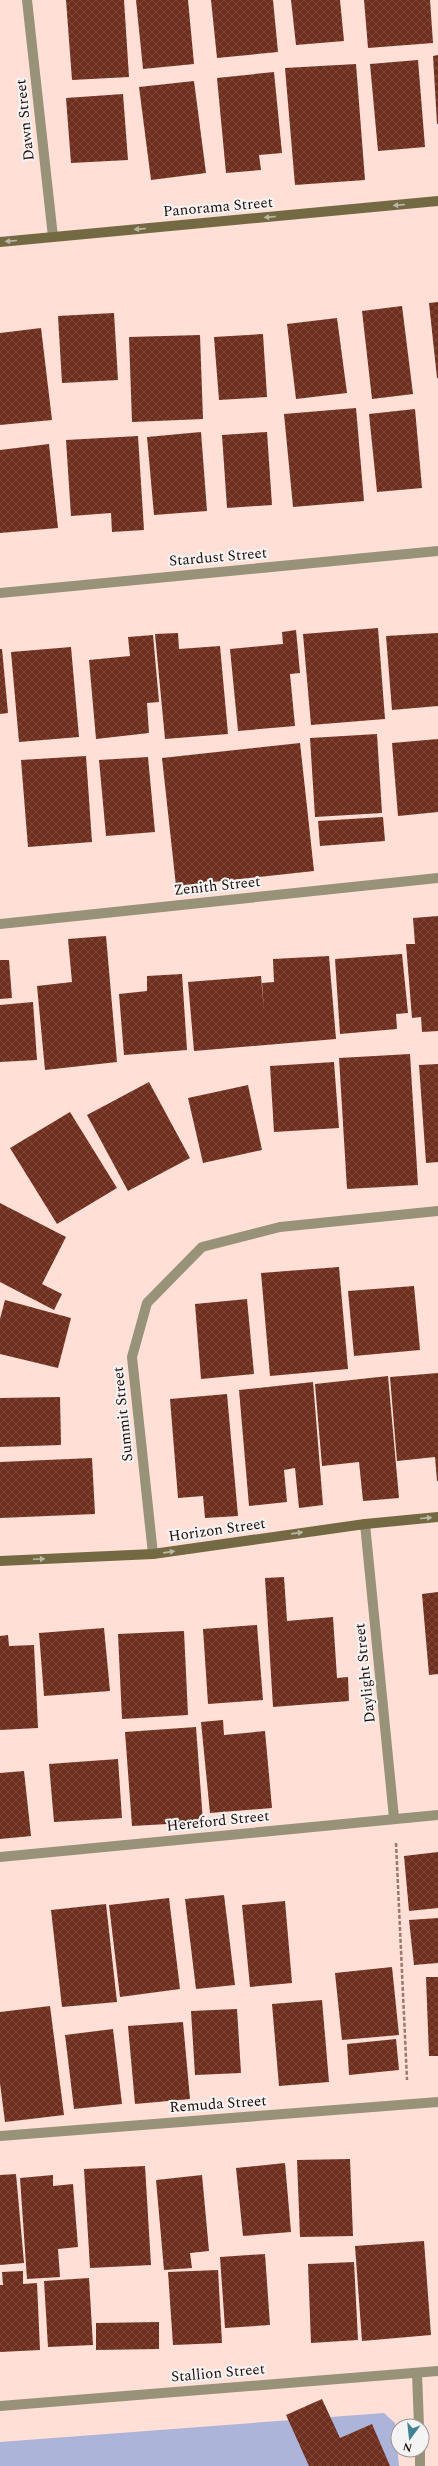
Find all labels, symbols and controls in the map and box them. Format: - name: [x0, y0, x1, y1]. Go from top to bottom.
- street label: Dawn Street: [9, 78, 41, 162]
- street label: Panorama Street: [162, 191, 274, 223]
- one-way arrow: [393, 202, 405, 208]
- one-way arrow: [264, 214, 276, 220]
- one-way arrow: [134, 226, 146, 232]
- one-way arrow: [5, 238, 17, 244]
- street label: Stardust Street: [168, 541, 268, 573]
- street label: Zenith Street: [172, 870, 262, 902]
- street label: Summit Street: [107, 1365, 139, 1463]
- street label: Horizon Street: [167, 1512, 267, 1548]
- one-way arrow: [420, 1515, 432, 1521]
- one-way arrow: [291, 1530, 303, 1536]
- one-way arrow: [163, 1549, 175, 1555]
- one-way arrow: [33, 1556, 45, 1563]
- street label: Daylight Street: [348, 1622, 382, 1724]
- street label: Hereford Street: [165, 1804, 271, 1838]
- street label: Remuda Street: [169, 2089, 267, 2119]
- street label: Stallion Street: [170, 2357, 266, 2389]
- north arrow: [390, 2418, 430, 2458]
- text: N: [401, 2438, 414, 2457]

